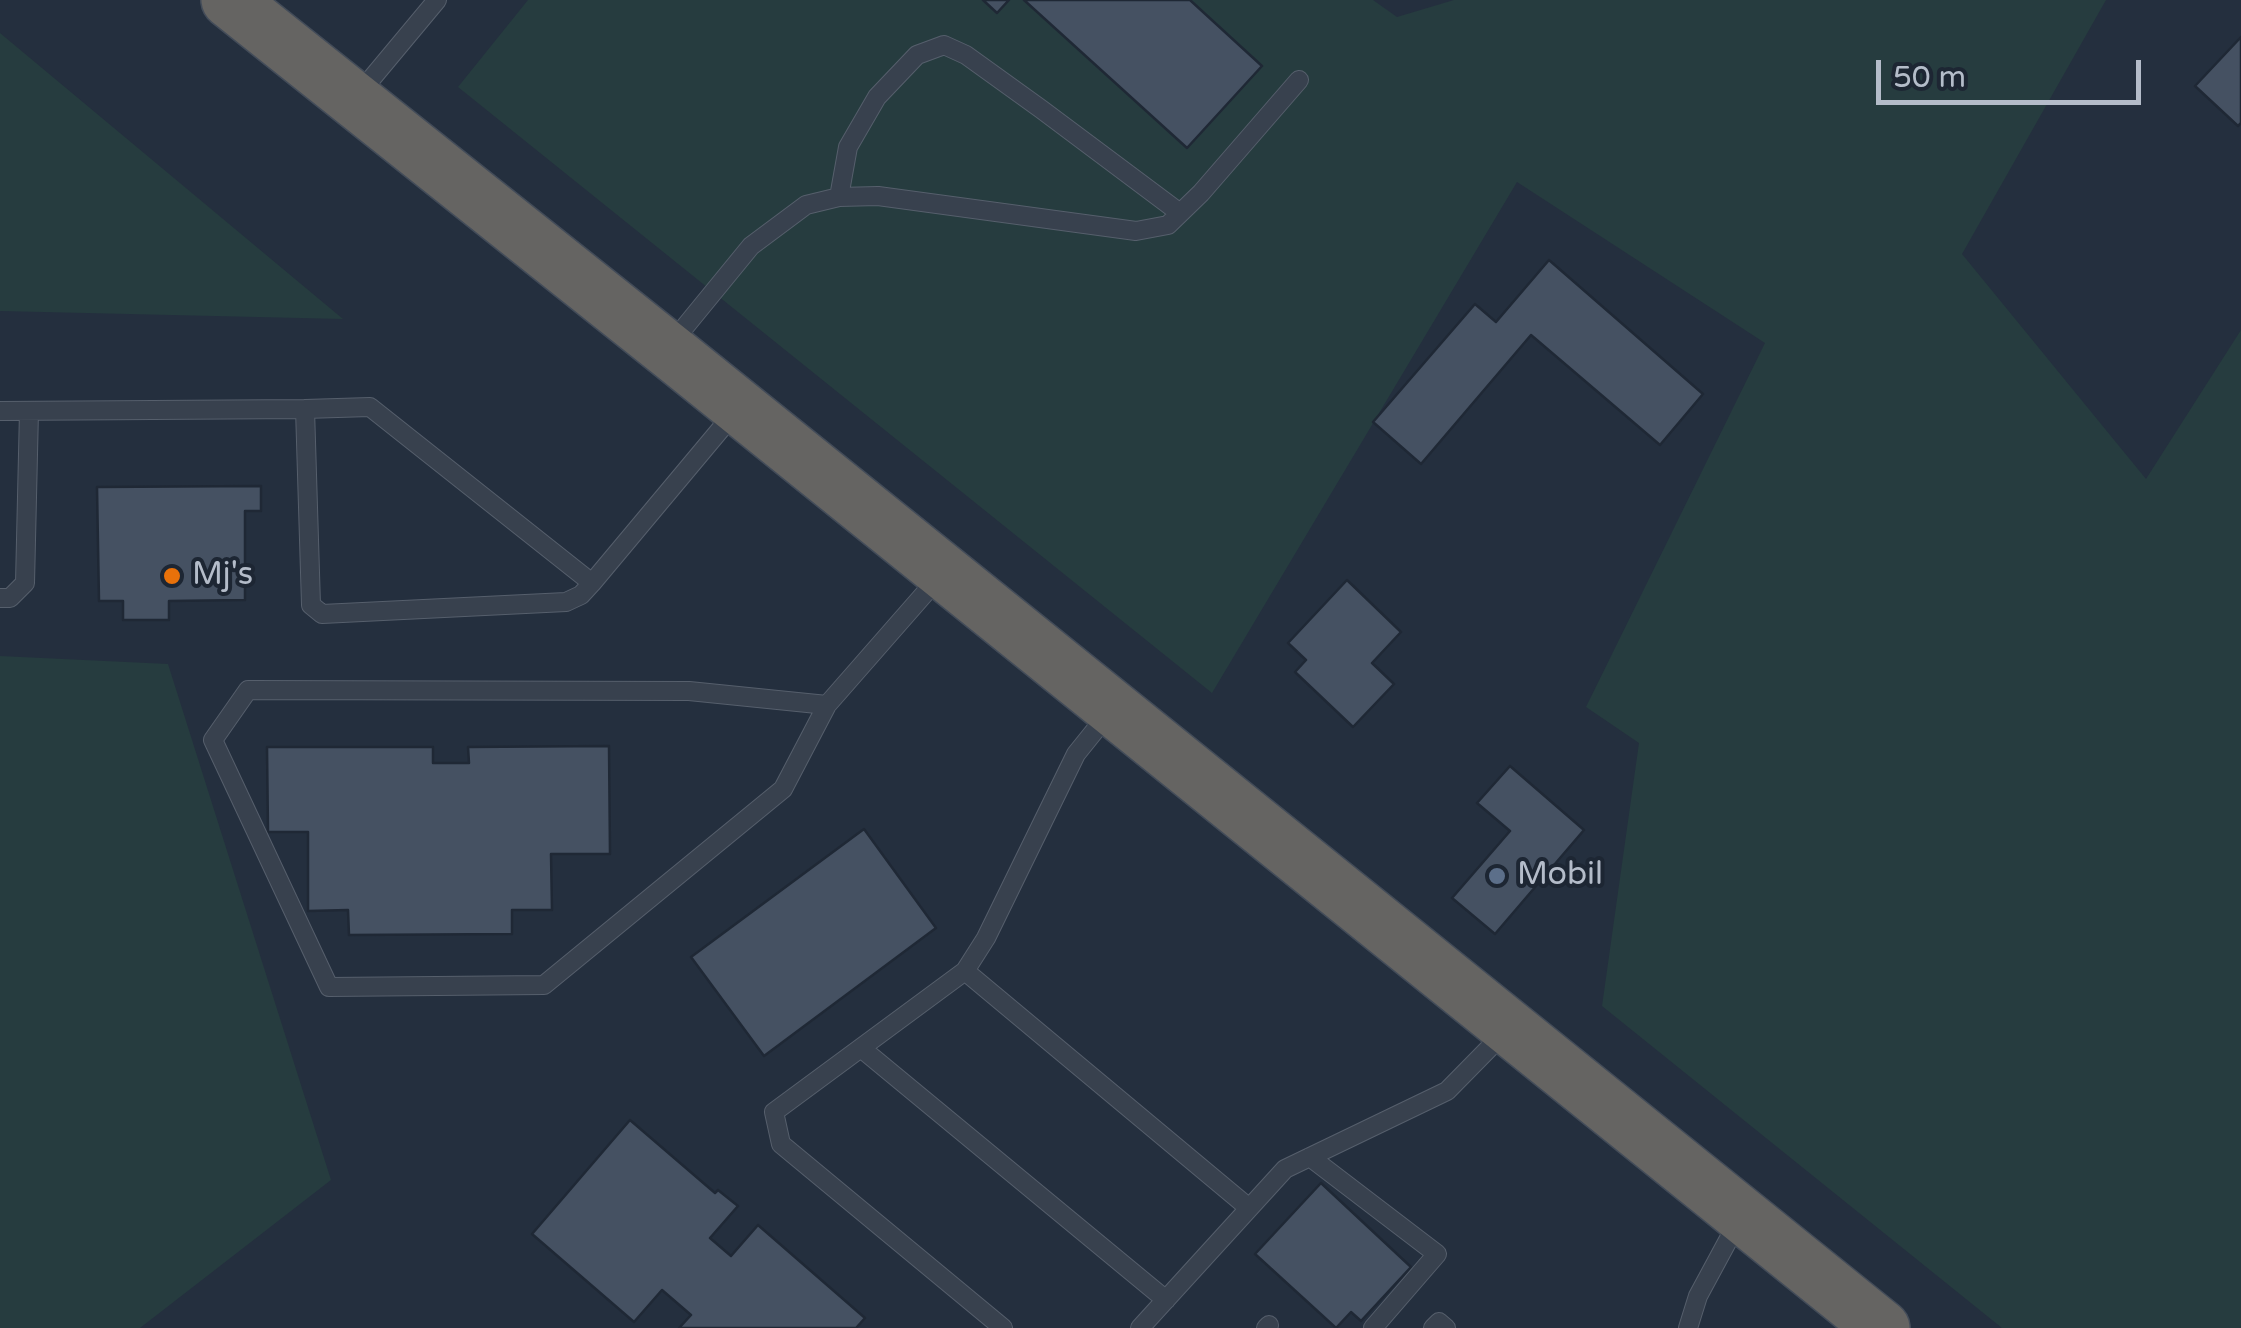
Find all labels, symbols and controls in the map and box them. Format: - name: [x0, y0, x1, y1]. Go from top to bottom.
- scale bar: [1881, 40, 2146, 102]
- text: 50 m: [1893, 59, 1966, 96]
- place label: Mj's: [192, 557, 253, 595]
- marker: Mj's: [161, 565, 183, 587]
- place label: Mobil: [1517, 857, 1603, 895]
- marker: Mobil: [1486, 865, 1508, 887]

